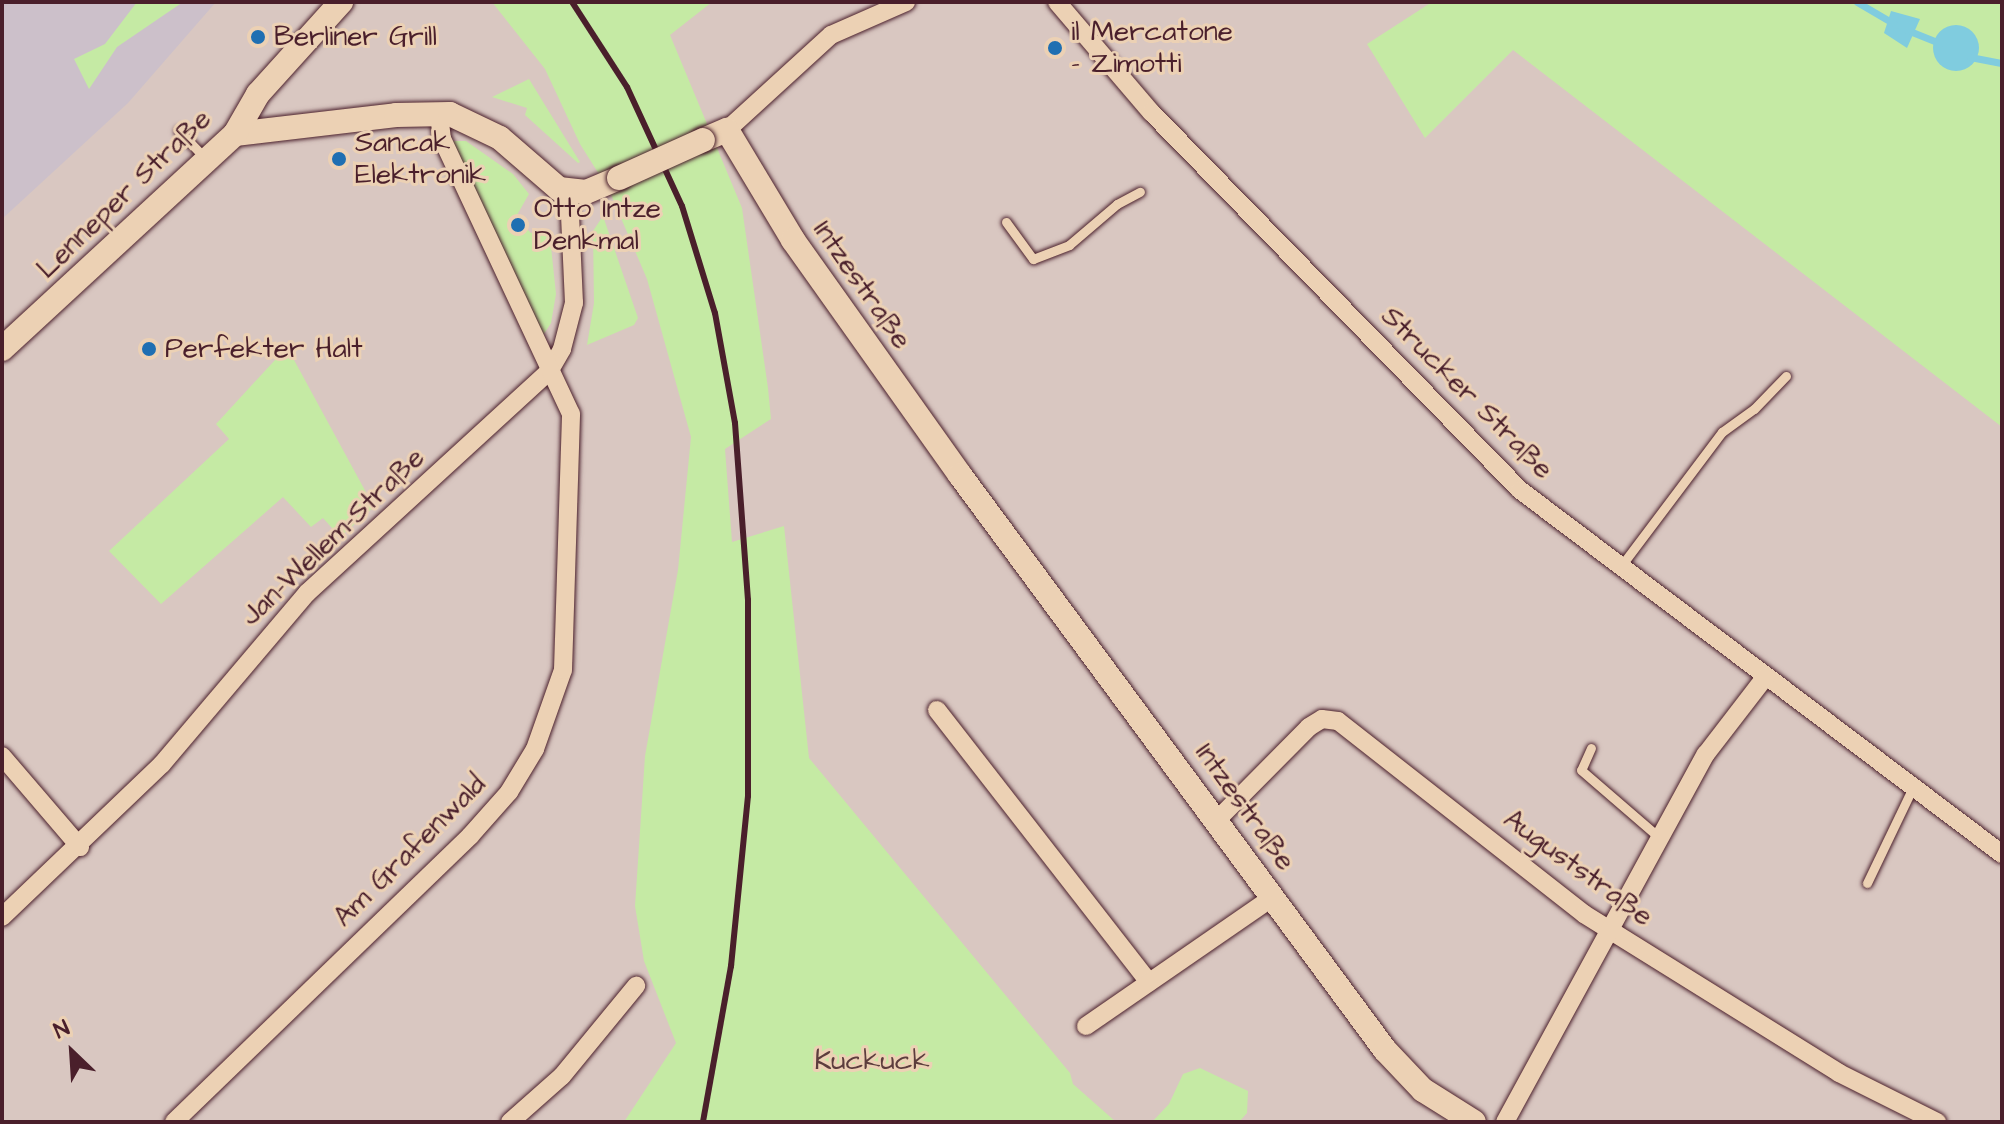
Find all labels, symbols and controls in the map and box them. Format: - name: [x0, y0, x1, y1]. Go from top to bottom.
- place label: il Mercatone - Zimotti: [1071, 15, 1233, 81]
- place label: Berliner Grill: [274, 20, 437, 54]
- marker: Berliner Grill: [249, 28, 267, 46]
- marker: il Mercatone - Zimotti: [1046, 39, 1064, 57]
- street label: Lenneper Straße: [30, 102, 218, 286]
- place label: Sancak Elektronik: [355, 126, 486, 192]
- marker: Sancak Elektronik: [330, 150, 348, 168]
- place label: Otto Intze Denkmal: [534, 192, 661, 258]
- street label: Intzestraße: [806, 214, 918, 356]
- marker: Otto Intze Denkmal: [509, 216, 527, 234]
- street label: Strucker Straße: [1374, 300, 1560, 486]
- place label: Perfekter Halt: [165, 332, 362, 366]
- marker: Perfekter Halt: [140, 340, 158, 358]
- street label: Jan-Wellem-Straße: [234, 441, 432, 633]
- street label: Intzestraße: [1188, 737, 1302, 877]
- street label: Am Grafenwald: [327, 768, 493, 934]
- street label: Auguststraße: [1497, 803, 1659, 933]
- north arrow: [32, 1012, 112, 1092]
- text: N: [49, 1013, 74, 1047]
- park label: Kuckuck: [814, 1044, 930, 1078]

